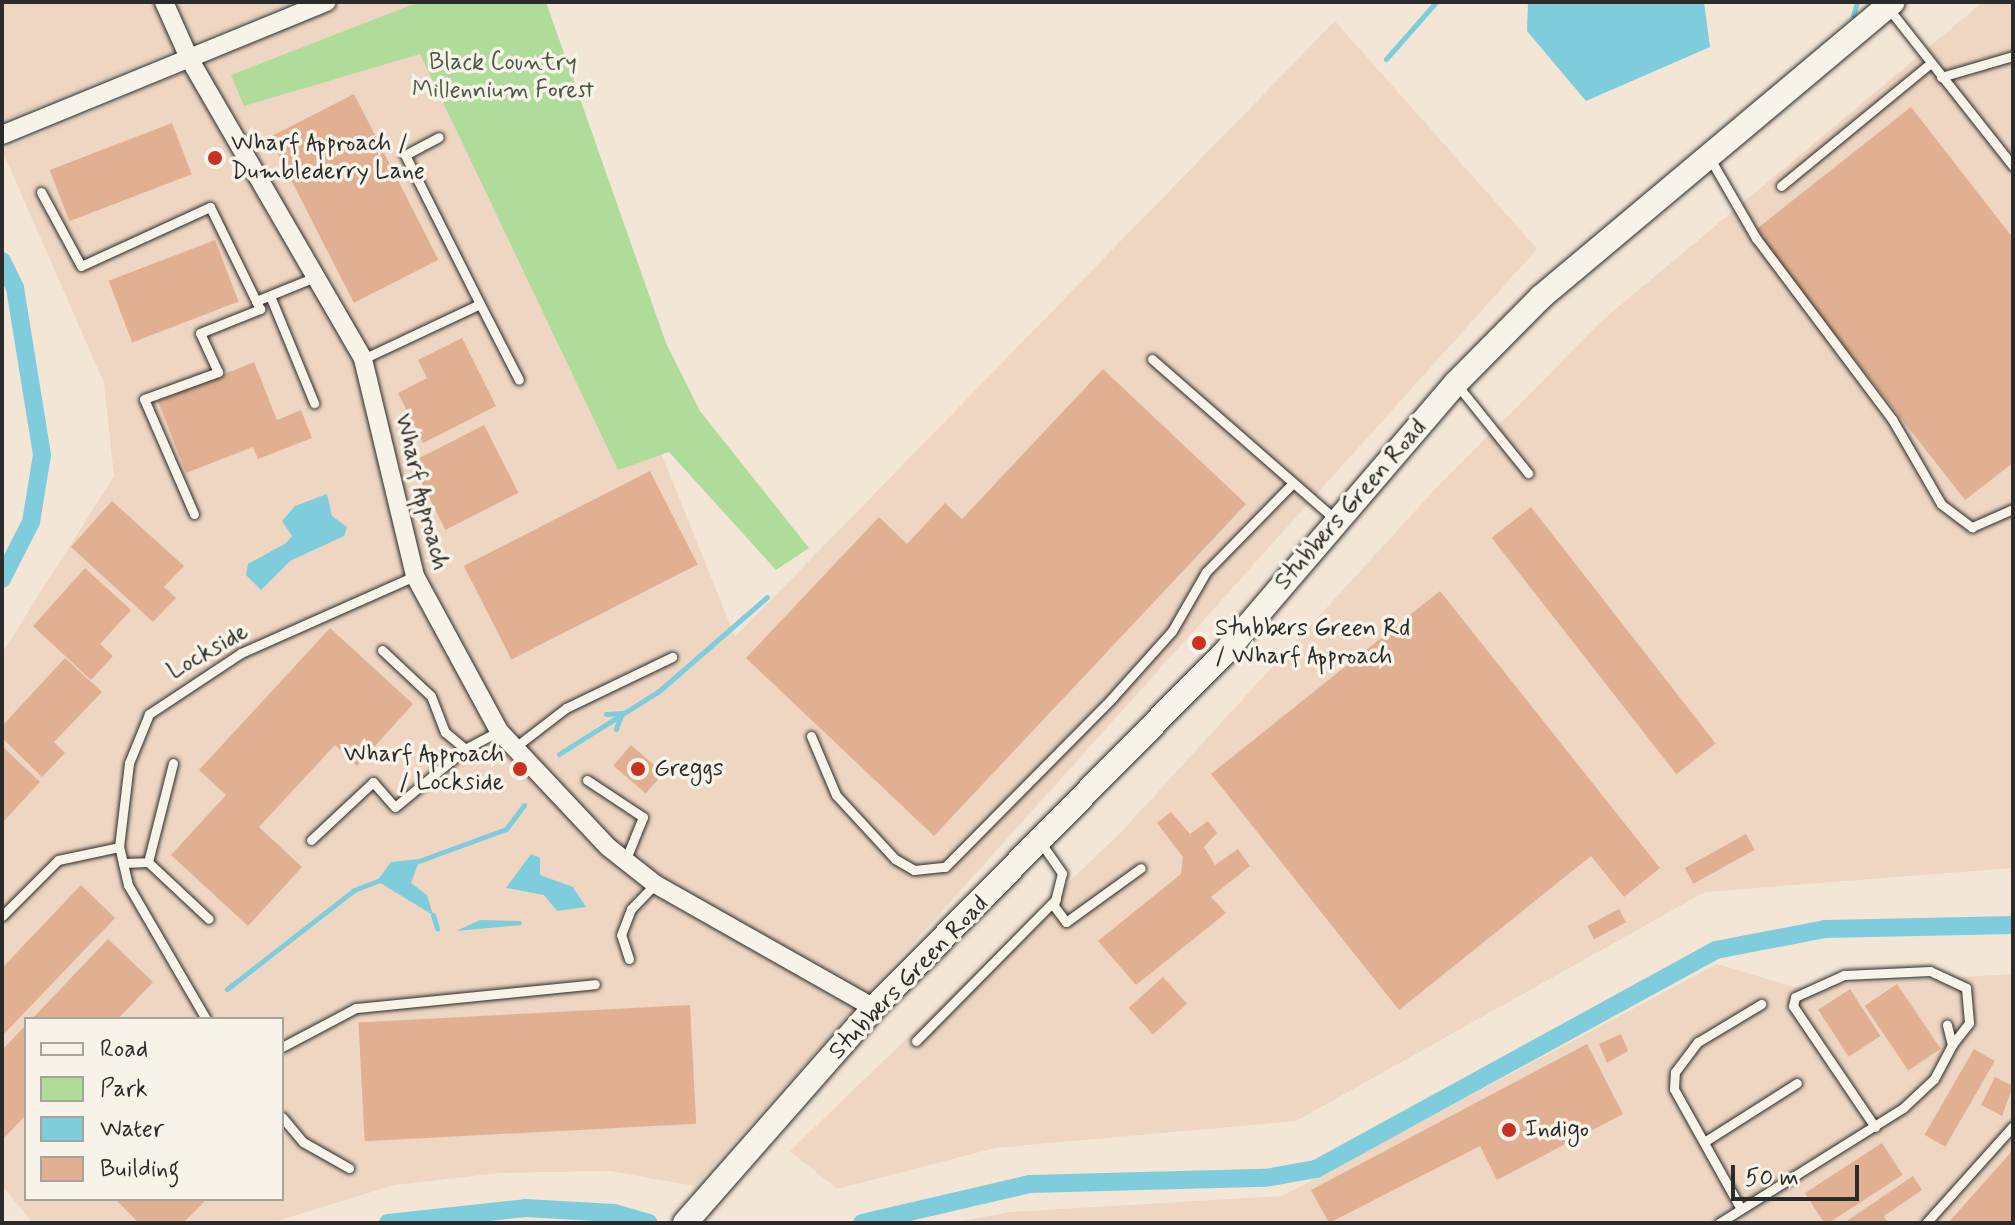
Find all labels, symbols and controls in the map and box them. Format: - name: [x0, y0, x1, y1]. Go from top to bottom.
- park label: Black Country Millennium Forest: [411, 49, 595, 105]
- place label: Wharf Approach / Dumblederry Lane: [231, 130, 427, 186]
- marker: Wharf Approach / Dumblederry Lane: [206, 149, 224, 167]
- street label: Wharf Approach: [388, 411, 454, 573]
- street label: Stubbers Green Road: [1268, 413, 1434, 597]
- place label: Stubbers Green Rd / Wharf Approach: [1215, 615, 1412, 671]
- street label: Lockside: [163, 617, 253, 687]
- marker: Stubbers Green Rd / Wharf Approach: [1190, 634, 1208, 652]
- place label: Wharf Approach / Lockside: [344, 741, 504, 797]
- place label: Greggs: [654, 755, 724, 783]
- marker: Wharf Approach / Lockside: [511, 760, 529, 778]
- marker: Greggs: [629, 760, 647, 778]
- street label: Stubbers Green Road: [822, 889, 996, 1067]
- legend: [24, 1017, 284, 1201]
- text: Road: [100, 1034, 148, 1065]
- text: Park: [100, 1074, 148, 1105]
- text: Water: [100, 1114, 164, 1145]
- place label: Indigo: [1525, 1116, 1589, 1144]
- marker: Indigo: [1500, 1121, 1518, 1139]
- scale bar: [1735, 1149, 1863, 1199]
- text: Building: [100, 1154, 180, 1185]
- text: 50 m: [1745, 1163, 1799, 1194]

